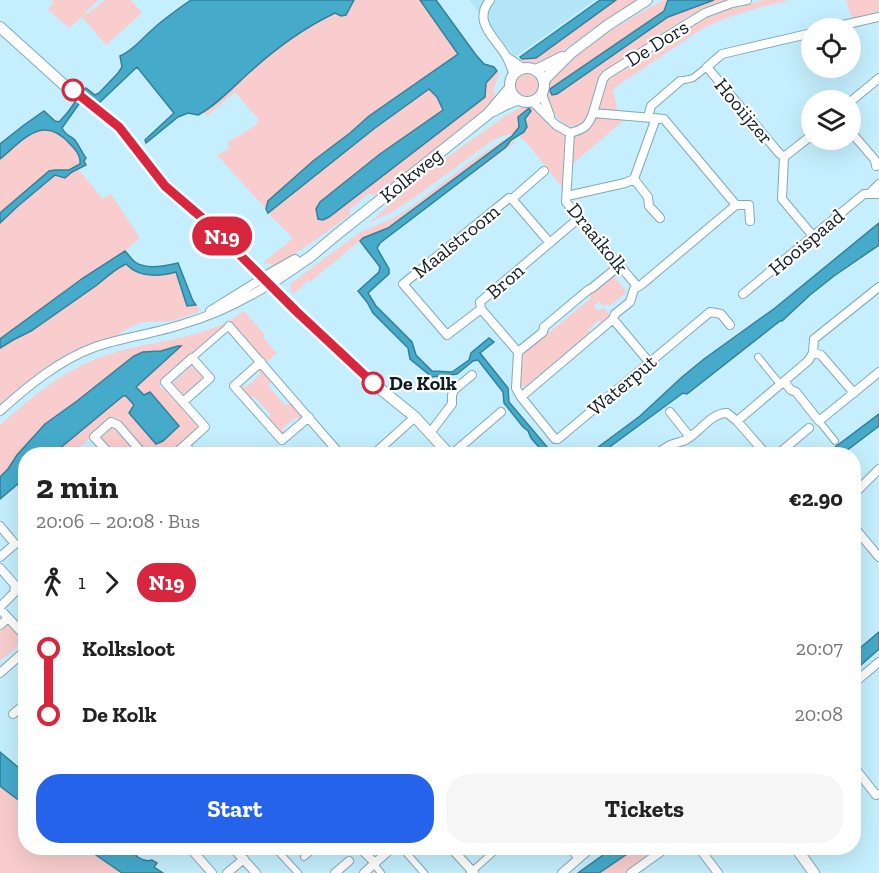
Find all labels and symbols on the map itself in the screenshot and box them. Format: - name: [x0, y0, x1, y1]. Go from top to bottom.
- street label: De Dors: [621, 14, 693, 72]
- street label: Hooiijzer: [710, 73, 778, 149]
- unlabelled marker: [62, 79, 84, 101]
- street label: Kolkweg: [375, 142, 447, 208]
- street label: Maalstroom: [408, 198, 505, 283]
- street label: Draaikolk: [562, 198, 634, 278]
- street label: Hooispaad: [763, 204, 849, 280]
- line badge: N19: [188, 216, 256, 256]
- street label: Bron: [481, 258, 529, 304]
- street label: Waterput: [583, 349, 662, 421]
- place label: De Kolk: [389, 371, 457, 395]
- marker: De Kolk: [362, 372, 384, 394]

